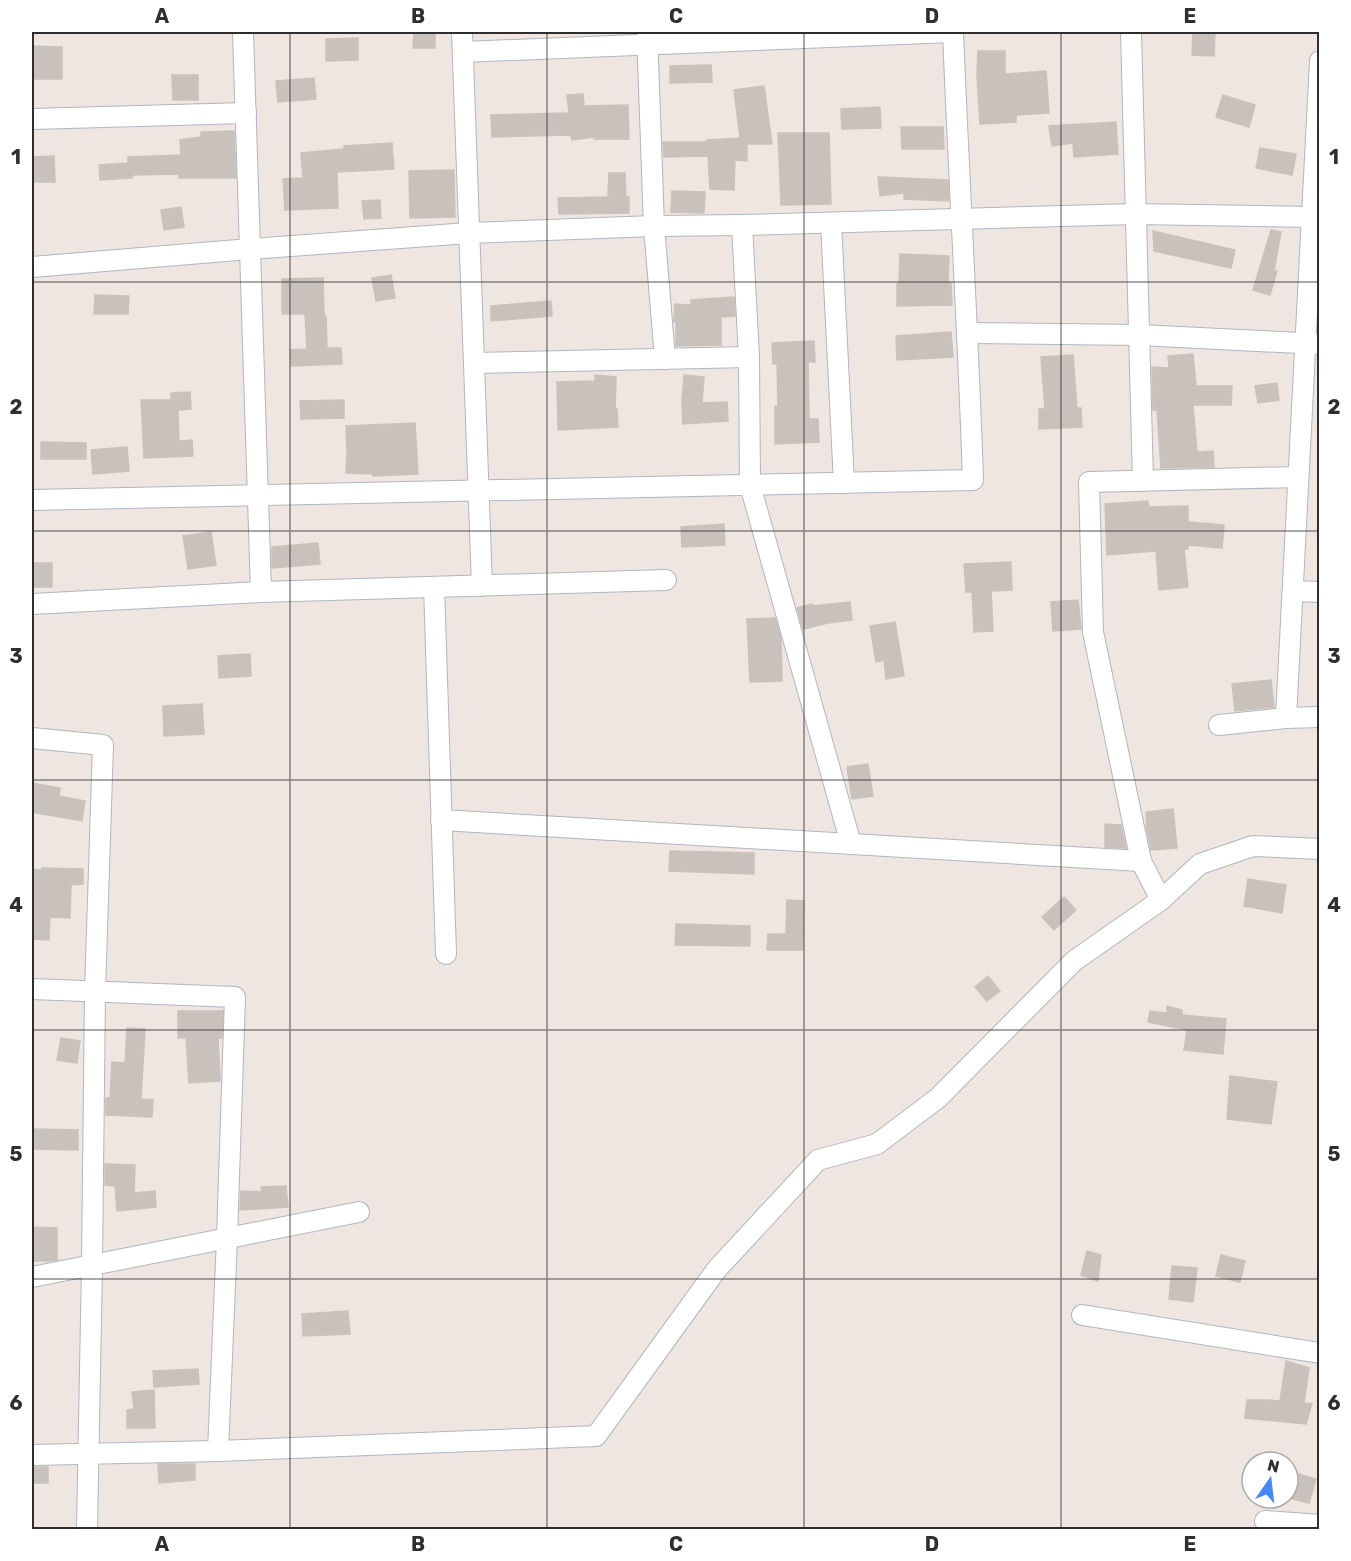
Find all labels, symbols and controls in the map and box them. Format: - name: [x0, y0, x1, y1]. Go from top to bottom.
- text: A: [155, 4, 170, 28]
- text: B: [411, 4, 425, 28]
- text: C: [669, 4, 683, 28]
- text: D: [925, 4, 939, 28]
- text: E: [1184, 4, 1196, 28]
- text: 1: [11, 145, 21, 169]
- text: 1: [1329, 145, 1339, 169]
- text: 2: [10, 395, 23, 419]
- text: 2: [1328, 395, 1341, 419]
- text: 3: [9, 644, 23, 668]
- text: 3: [1327, 644, 1341, 668]
- text: 4: [9, 893, 23, 917]
- text: 4: [1327, 893, 1341, 917]
- text: 5: [10, 1142, 23, 1166]
- text: 5: [1328, 1142, 1341, 1166]
- text: 6: [9, 1391, 23, 1415]
- text: 6: [1327, 1391, 1341, 1415]
- north arrow: [1240, 1450, 1300, 1510]
- text: N: [1266, 1455, 1281, 1477]
- text: A: [155, 1532, 170, 1556]
- text: B: [411, 1532, 425, 1556]
- text: C: [669, 1532, 683, 1556]
- text: D: [925, 1532, 939, 1556]
- text: E: [1184, 1532, 1196, 1556]

